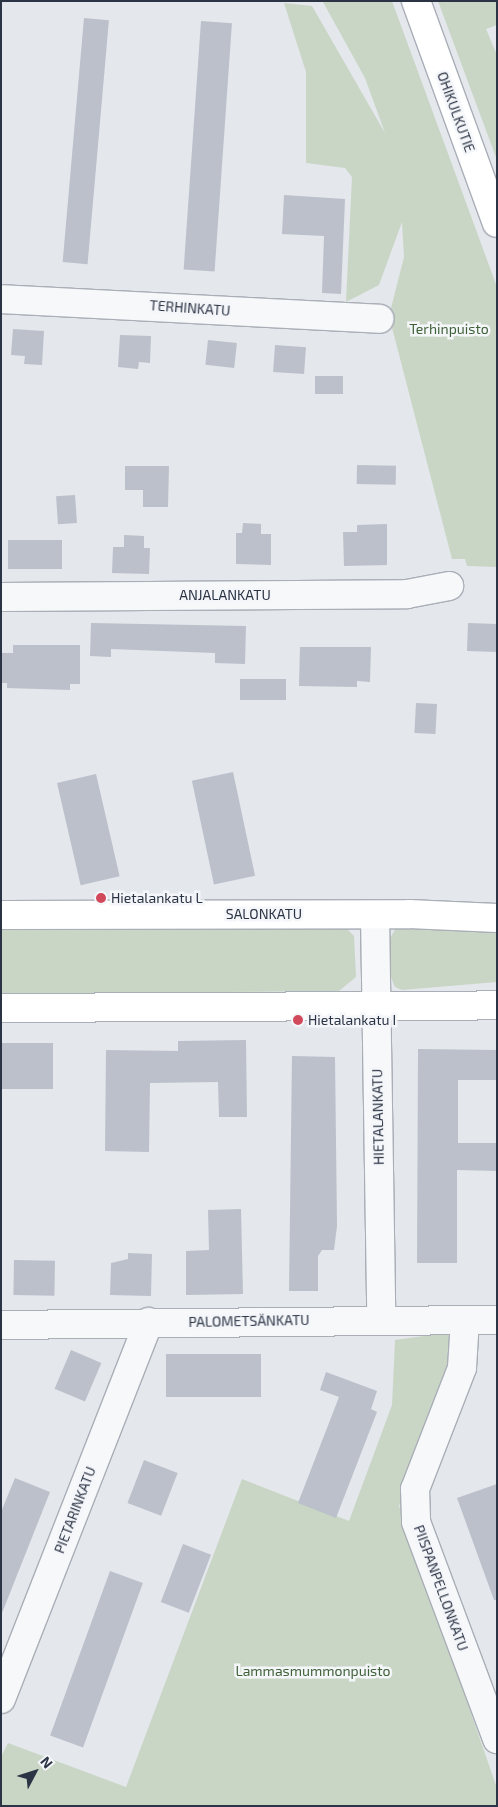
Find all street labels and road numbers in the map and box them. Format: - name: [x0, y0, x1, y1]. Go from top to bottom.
- street label: OHIKULKUTIE: [434, 69, 478, 155]
- street label: TERHINKATU: [149, 297, 231, 319]
- street label: ANJALANKATU: [179, 587, 271, 603]
- street label: SALONKATU: [226, 906, 302, 922]
- street label: HIETALANKATU: [369, 1069, 387, 1165]
- street label: PALOMETSÄNKATU: [188, 1312, 310, 1330]
- street label: PIETARINKATU: [51, 1464, 99, 1556]
- street label: PIISPANPELLONKATU: [410, 1523, 472, 1653]

